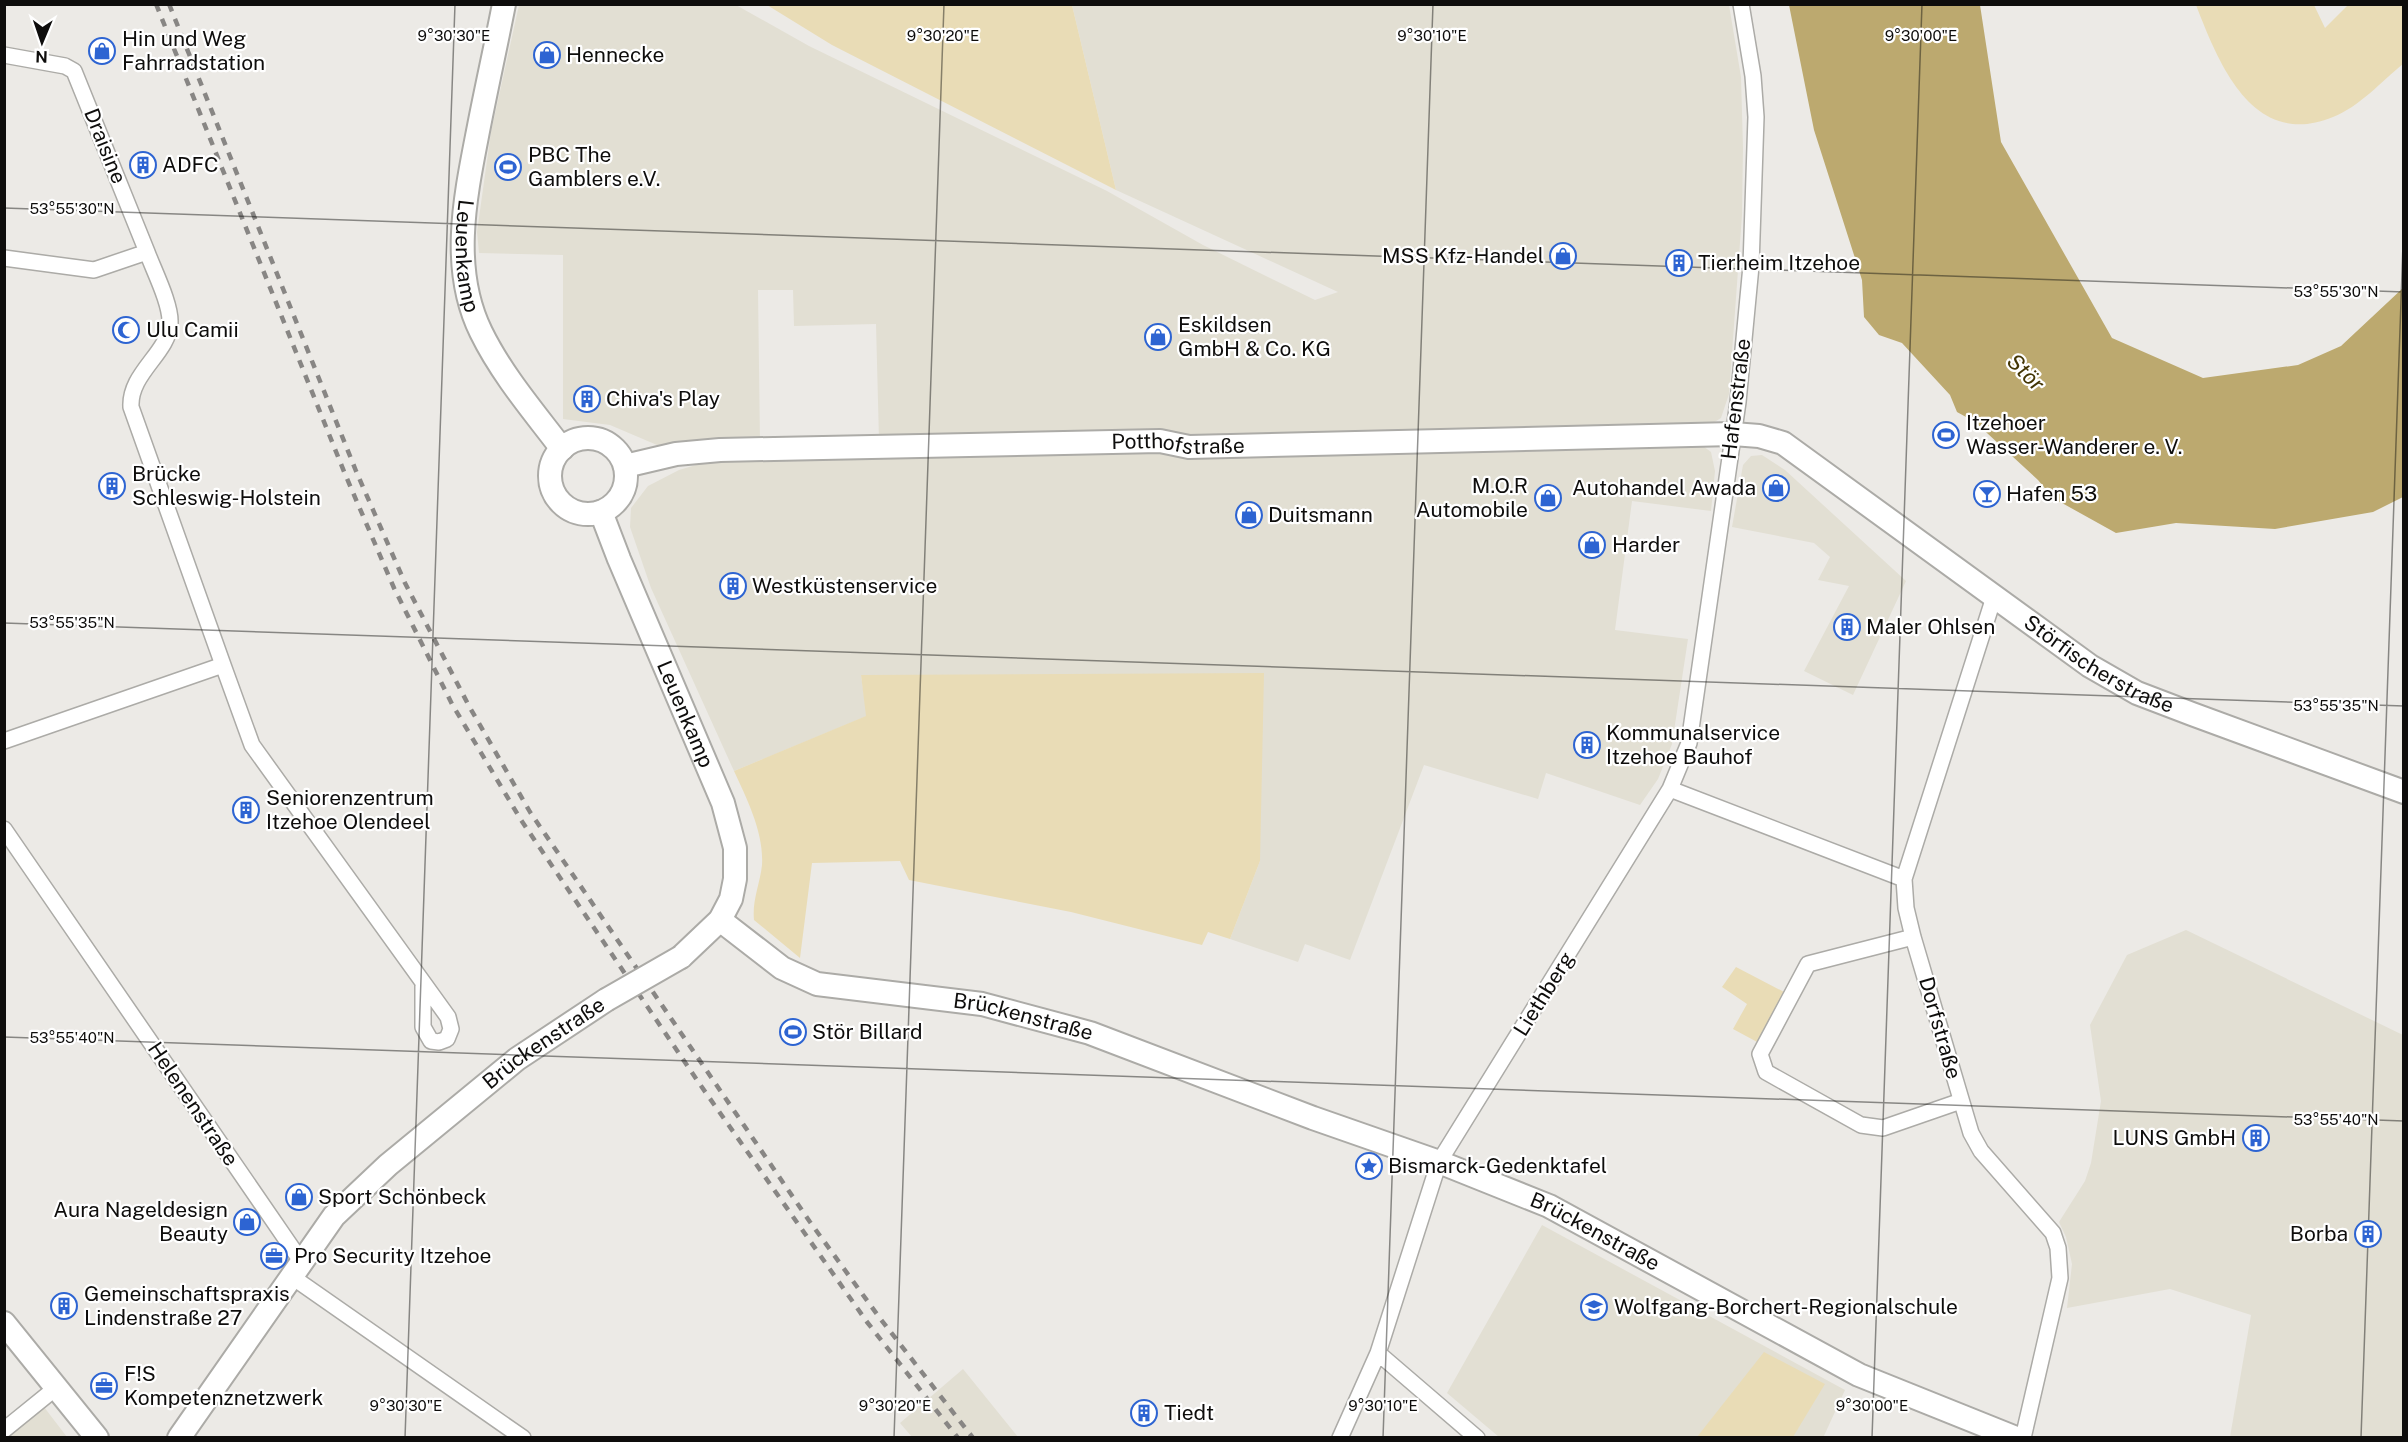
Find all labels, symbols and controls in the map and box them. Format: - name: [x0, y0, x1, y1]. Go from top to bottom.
- north arrow: [12, 12, 72, 72]
- place label: Hin und Weg Fahrradstation: [122, 26, 265, 75]
- text: 9°30'30"E: [418, 27, 490, 44]
- text: 9°30'20"E: [907, 27, 979, 44]
- text: 9°30'10"E: [1397, 27, 1467, 44]
- text: 9°30'00"E: [1885, 27, 1957, 44]
- shop icon: Hin und Weg Fahrradstation: [87, 36, 117, 66]
- shop icon: Hennecke: [532, 40, 562, 70]
- place label: Hennecke: [566, 42, 664, 67]
- text: N: [35, 47, 48, 66]
- street label: Draisine: [79, 104, 132, 187]
- place label: PBC The Gamblers e.V.: [528, 142, 660, 191]
- building icon: ADFC: [128, 150, 158, 180]
- place label: ADFC: [162, 152, 218, 177]
- sports icon: PBC The Gamblers e.V.: [493, 152, 523, 182]
- street label: Leuenkamp: [451, 198, 485, 315]
- text: 53°55'30"N: [29, 200, 115, 217]
- shop icon: MSS Kfz-Handel: [1548, 241, 1578, 271]
- place label: MSS Kfz-Handel: [1382, 243, 1544, 268]
- building icon: Tierheim Itzehoe: [1664, 248, 1694, 278]
- place label: Tierheim Itzehoe: [1698, 250, 1860, 275]
- text: 53°55'30"N: [2293, 283, 2379, 300]
- place label: Eskildsen GmbH & Co. KG: [1178, 312, 1331, 361]
- mosque icon: Ulu Camii: [111, 315, 141, 345]
- place label: Ulu Camii: [146, 317, 239, 342]
- shop icon: Eskildsen GmbH & Co. KG: [1143, 322, 1173, 352]
- street label: Hafenstraße: [1716, 337, 1755, 461]
- water label: Stör: [2002, 348, 2051, 397]
- building icon: Chiva's Play: [572, 384, 602, 414]
- place label: Chiva's Play: [606, 386, 720, 411]
- place label: Itzehoer Wasser-Wanderer e. V.: [1966, 410, 2182, 459]
- sports icon: Itzehoer Wasser-Wanderer e. V.: [1931, 420, 1961, 450]
- street label: Potthofstraße: [1111, 428, 1245, 460]
- place label: Brücke Schleswig-Holstein: [132, 461, 321, 510]
- building icon: Brücke Schleswig-Holstein: [97, 471, 127, 501]
- place label: M.O.R Automobile: [1416, 473, 1528, 522]
- shop icon: Autohandel Awada: [1761, 473, 1791, 503]
- place label: Autohandel Awada: [1572, 475, 1756, 500]
- bar icon: Hafen 53: [1972, 479, 2002, 509]
- place label: Hafen 53: [2006, 481, 2097, 506]
- shop icon: M.O.R Automobile: [1533, 483, 1563, 513]
- shop icon: Duitsmann: [1234, 500, 1264, 530]
- place label: Duitsmann: [1268, 502, 1373, 527]
- shop icon: Harder: [1577, 530, 1607, 560]
- place label: Harder: [1612, 532, 1680, 557]
- building icon: Westküstenservice: [718, 571, 748, 601]
- place label: Westküstenservice: [752, 573, 937, 598]
- street label: Störfischerstraße: [2019, 609, 2178, 718]
- building icon: Maler Ohlsen: [1832, 612, 1862, 642]
- text: 53°55'35"N: [29, 614, 115, 631]
- place label: Maler Ohlsen: [1866, 614, 1995, 639]
- street label: Leuenkamp: [652, 657, 719, 771]
- text: 53°55'35"N: [2293, 697, 2379, 714]
- place label: Kommunalservice Itzehoe Bauhof: [1606, 720, 1780, 769]
- building icon: Kommunalservice Itzehoe Bauhof: [1572, 730, 1602, 760]
- place label: Seniorenzentrum Itzehoe Olendeel: [266, 785, 434, 834]
- building icon: Seniorenzentrum Itzehoe Olendeel: [231, 795, 261, 825]
- street label: Liethberg: [1508, 947, 1579, 1040]
- street label: Dorfstraße: [1914, 974, 1967, 1082]
- street label: Brückenstraße: [952, 988, 1096, 1045]
- street label: Brückenstraße: [477, 991, 609, 1094]
- sports icon: Stör Billard: [778, 1017, 808, 1047]
- place label: Stör Billard: [812, 1019, 923, 1044]
- text: 53°55'40"N: [29, 1029, 115, 1046]
- street label: Helenenstraße: [143, 1037, 244, 1170]
- text: 53°55'40"N: [2293, 1111, 2379, 1128]
- building icon: LUNS GmbH: [2241, 1123, 2271, 1153]
- place label: LUNS GmbH: [2113, 1125, 2236, 1150]
- place icon: Bismarck-Gedenktafel: [1354, 1151, 1384, 1181]
- place label: Bismarck-Gedenktafel: [1388, 1153, 1607, 1178]
- shop icon: Sport Schönbeck: [284, 1182, 314, 1212]
- place label: Sport Schönbeck: [318, 1184, 487, 1209]
- street label: Brückenstraße: [1527, 1187, 1664, 1276]
- place label: Aura Nageldesign Beauty: [53, 1197, 228, 1246]
- shop icon: Aura Nageldesign Beauty: [232, 1207, 262, 1237]
- building icon: Borba: [2353, 1219, 2383, 1249]
- place label: Borba: [2290, 1221, 2348, 1246]
- office icon: Pro Security Itzehoe: [259, 1241, 289, 1271]
- place label: Pro Security Itzehoe: [294, 1243, 492, 1268]
- place label: Gemeinschaftspraxis Lindenstraße 27: [84, 1281, 290, 1330]
- building icon: Gemeinschaftspraxis Lindenstraße 27: [49, 1291, 79, 1321]
- school or university icon: Wolfgang-Borchert-Regionalschule: [1579, 1292, 1609, 1322]
- place label: Wolfgang-Borchert-Regionalschule: [1614, 1294, 1958, 1319]
- place label: F!S Kompetenznetzwerk: [124, 1361, 323, 1410]
- office icon: F!S Kompetenznetzwerk: [89, 1371, 119, 1401]
- text: 9°30'30"E: [370, 1397, 442, 1414]
- text: 9°30'20"E: [859, 1397, 931, 1414]
- text: 9°30'10"E: [1348, 1397, 1418, 1414]
- text: 9°30'00"E: [1836, 1397, 1908, 1414]
- building icon: Tiedt: [1129, 1398, 1159, 1428]
- place label: Tiedt: [1164, 1400, 1214, 1425]

